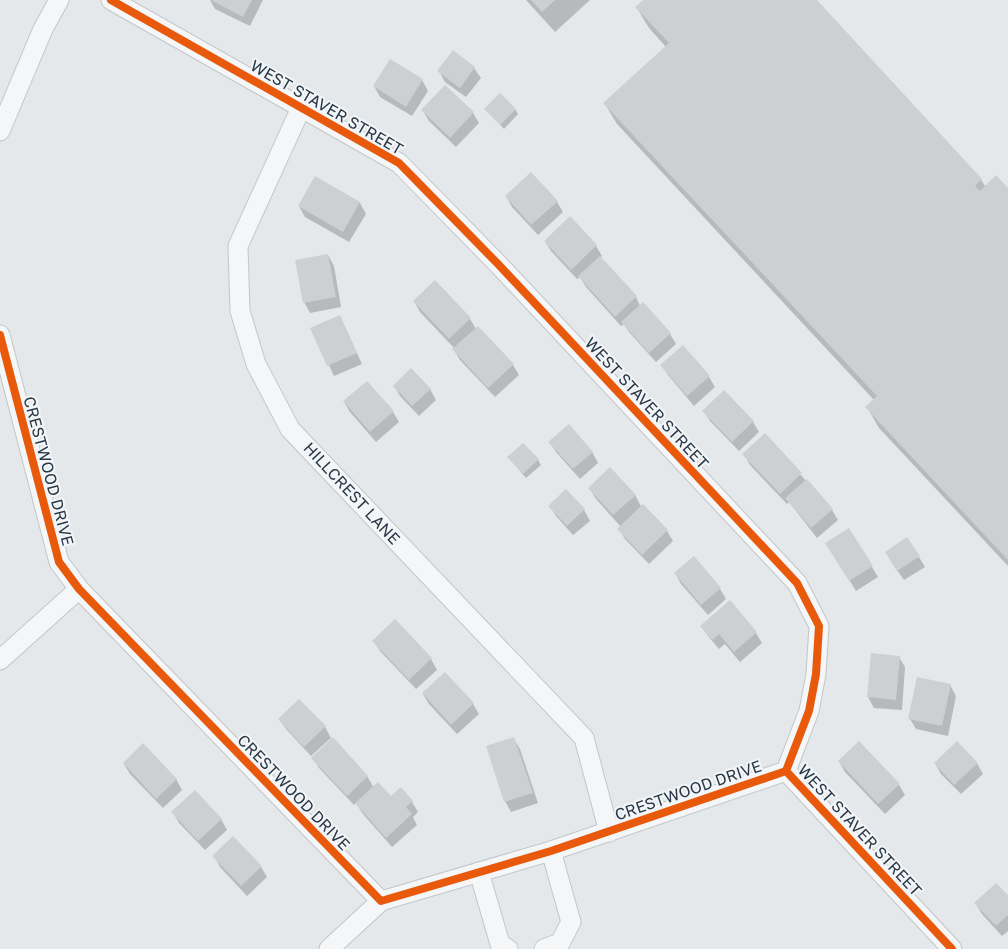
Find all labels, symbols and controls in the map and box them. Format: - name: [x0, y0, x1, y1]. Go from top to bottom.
- street label: WEST STAVER STREET: [247, 55, 407, 159]
- street label: WEST STAVER STREET: [581, 333, 713, 473]
- street label: CRESTWOOD DRIVE: [19, 394, 79, 548]
- street label: HILLCREST LANE: [299, 438, 405, 548]
- street label: CRESTWOOD DRIVE: [233, 730, 355, 854]
- street label: CRESTWOOD DRIVE: [612, 756, 764, 824]
- street label: WEST STAVER STREET: [794, 760, 926, 900]

